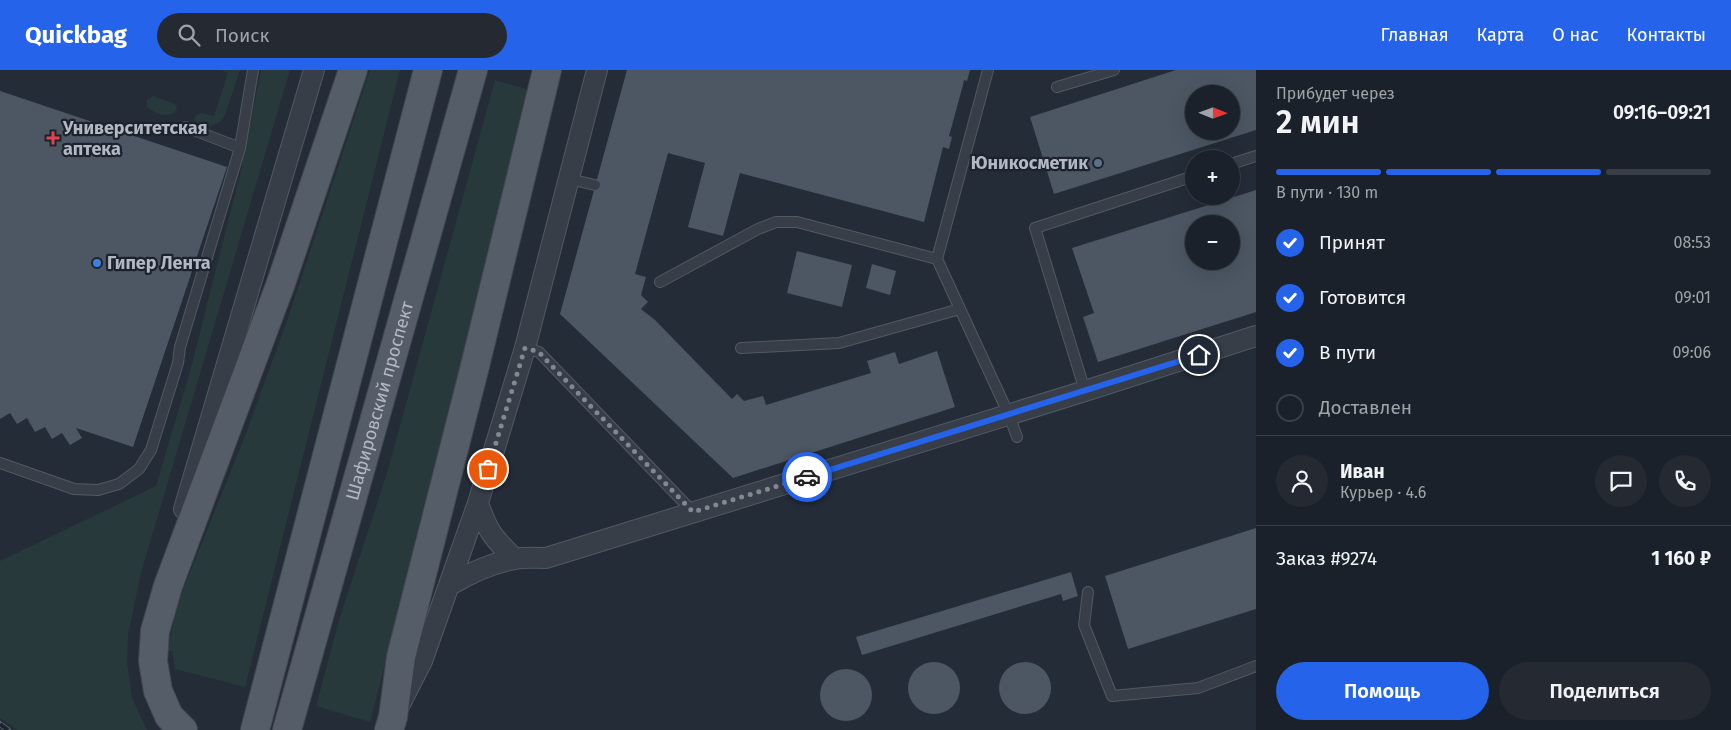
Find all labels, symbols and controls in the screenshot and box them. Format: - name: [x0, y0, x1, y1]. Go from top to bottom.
- search box: [157, 13, 507, 58]
- text: Quickbag: [25, 21, 127, 49]
- icon: search: [175, 21, 203, 49]
- text: Поиск: [215, 24, 269, 47]
- text: Главная: [1381, 24, 1449, 46]
- text: Карта: [1477, 24, 1524, 46]
- text: О нас: [1552, 24, 1599, 46]
- text: Контакты: [1627, 24, 1706, 46]
- text: Прибудет через: [1276, 84, 1395, 103]
- north arrow: [1185, 85, 1240, 140]
- map controls: [1185, 85, 1240, 270]
- text: 09:16–09:21: [1613, 101, 1711, 124]
- text: 2 мин: [1276, 103, 1359, 141]
- place label: Университетская аптека: [62, 117, 208, 160]
- marker: Университетская аптека: [47, 132, 59, 144]
- button: +: [1185, 150, 1240, 205]
- place label: Юникосметик: [971, 152, 1088, 174]
- marker: Юникосметик: [1092, 157, 1104, 169]
- text: В пути · 130 m: [1276, 183, 1378, 202]
- button: −: [1185, 215, 1240, 270]
- icon: check: [1276, 229, 1304, 257]
- text: Принят: [1319, 231, 1385, 254]
- text: 08:53: [1673, 233, 1711, 252]
- place label: Гипер Лента: [107, 252, 211, 274]
- marker: Гипер Лента: [91, 257, 103, 269]
- icon: check: [1276, 284, 1304, 312]
- text: Готовится: [1319, 286, 1406, 309]
- text: 09:01: [1675, 288, 1711, 307]
- street label: Шафировский проспект: [341, 298, 419, 503]
- pin: [1178, 334, 1220, 376]
- icon: check: [1276, 339, 1304, 367]
- icon: home: [1185, 341, 1213, 369]
- text: В пути: [1319, 341, 1376, 364]
- text: 09:06: [1673, 343, 1711, 362]
- text: Доставлен: [1319, 396, 1412, 419]
- pin: [467, 448, 509, 490]
- courier: [782, 452, 832, 502]
- icon: bag: [474, 455, 502, 483]
- button: person: [1276, 455, 1328, 507]
- button: chat: [1595, 455, 1647, 507]
- button: phone: [1659, 455, 1711, 507]
- text: Иван: [1340, 460, 1385, 483]
- icon: car: [793, 463, 821, 491]
- text: Курьер · 4.6: [1340, 483, 1426, 502]
- text: Заказ #9274: [1276, 547, 1377, 570]
- text: 1 160 ₽: [1651, 547, 1711, 570]
- button: Помощь: [1276, 662, 1489, 720]
- button: Поделиться: [1499, 662, 1711, 720]

